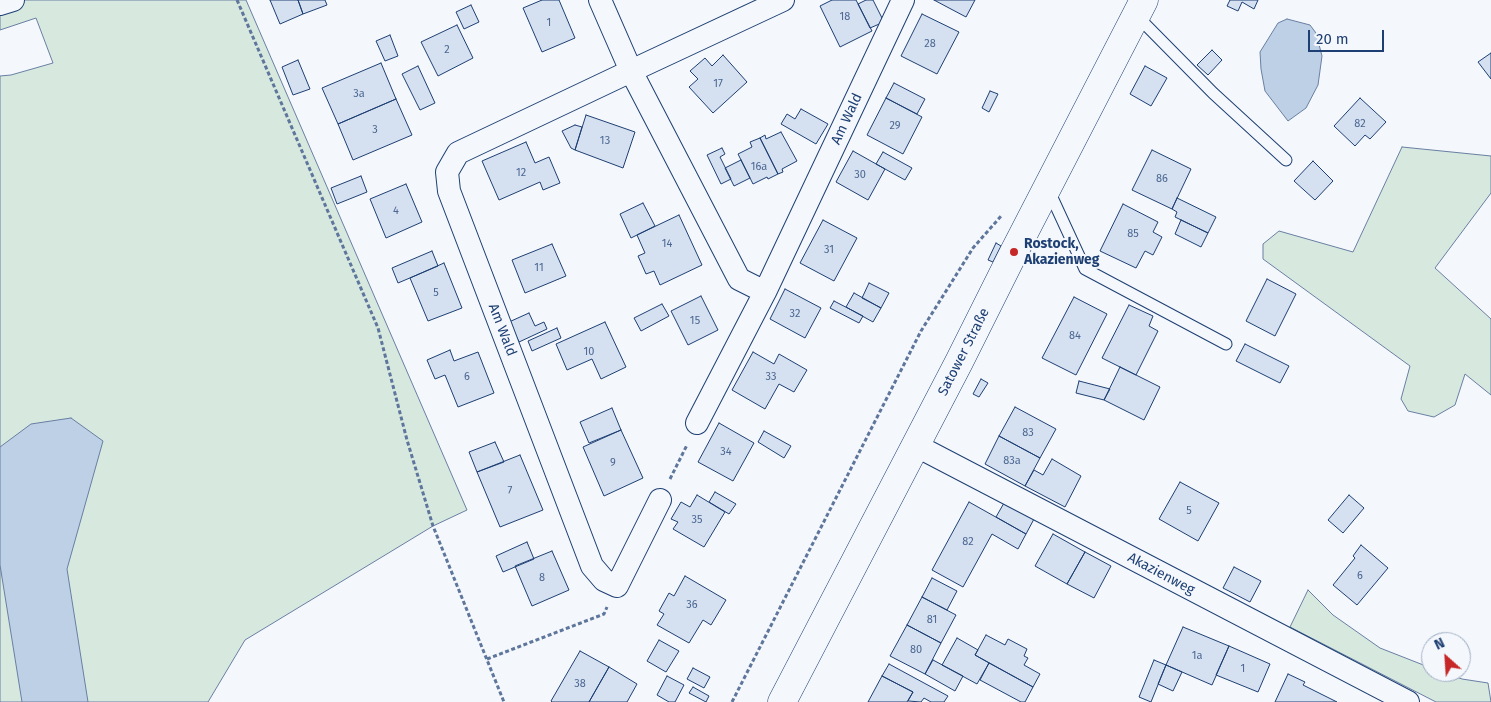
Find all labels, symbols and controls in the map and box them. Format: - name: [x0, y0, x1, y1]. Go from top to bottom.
- house number: 18: [840, 10, 850, 24]
- house number: 1: [547, 16, 551, 30]
- scale bar: [1311, 20, 1387, 52]
- text: 20 m: [1316, 30, 1349, 48]
- house number: 28: [924, 37, 936, 51]
- house number: 2: [444, 43, 450, 57]
- house number: 17: [713, 77, 723, 91]
- house number: 3a: [353, 87, 365, 101]
- street label: Am Wald: [828, 91, 866, 147]
- house number: 82: [1354, 117, 1366, 131]
- house number: 29: [889, 119, 901, 133]
- house number: 3: [372, 123, 378, 137]
- house number: 13: [600, 134, 610, 148]
- house number: 16a: [751, 160, 767, 174]
- house number: 12: [516, 166, 526, 180]
- house number: 30: [854, 168, 866, 182]
- house number: 86: [1156, 172, 1168, 186]
- house number: 4: [393, 204, 399, 218]
- house number: 85: [1127, 227, 1139, 241]
- place label: Rostock, Akazienweg: [1024, 236, 1100, 268]
- house number: 14: [662, 237, 672, 251]
- house number: 31: [824, 243, 834, 257]
- marker: Rostock, Akazienweg: [1008, 246, 1020, 258]
- house number: 11: [534, 261, 544, 275]
- house number: 5: [433, 286, 439, 300]
- street label: Am Wald: [484, 301, 520, 359]
- street label: Satower Straße: [935, 305, 993, 399]
- house number: 32: [790, 307, 800, 321]
- house number: 15: [690, 314, 700, 328]
- house number: 84: [1069, 329, 1081, 343]
- house number: 10: [584, 345, 594, 359]
- house number: 6: [464, 370, 470, 384]
- house number: 33: [766, 370, 776, 384]
- house number: 83: [1022, 426, 1034, 440]
- house number: 34: [720, 445, 732, 459]
- house number: 83a: [1003, 454, 1021, 468]
- house number: 9: [610, 456, 616, 470]
- house number: 7: [508, 484, 512, 498]
- house number: 5: [1186, 504, 1192, 518]
- house number: 35: [692, 513, 702, 527]
- house number: 82: [962, 535, 974, 549]
- street label: Akazienweg: [1125, 549, 1197, 599]
- house number: 6: [1357, 569, 1363, 583]
- house number: 8: [539, 571, 545, 585]
- house number: 36: [686, 598, 698, 612]
- house number: 81: [927, 613, 937, 627]
- north arrow: [1421, 632, 1471, 682]
- text: N: [1432, 634, 1448, 654]
- house number: 80: [910, 643, 922, 657]
- house number: 1a: [1192, 649, 1202, 663]
- house number: 1: [1241, 662, 1245, 676]
- house number: 38: [574, 677, 586, 691]

